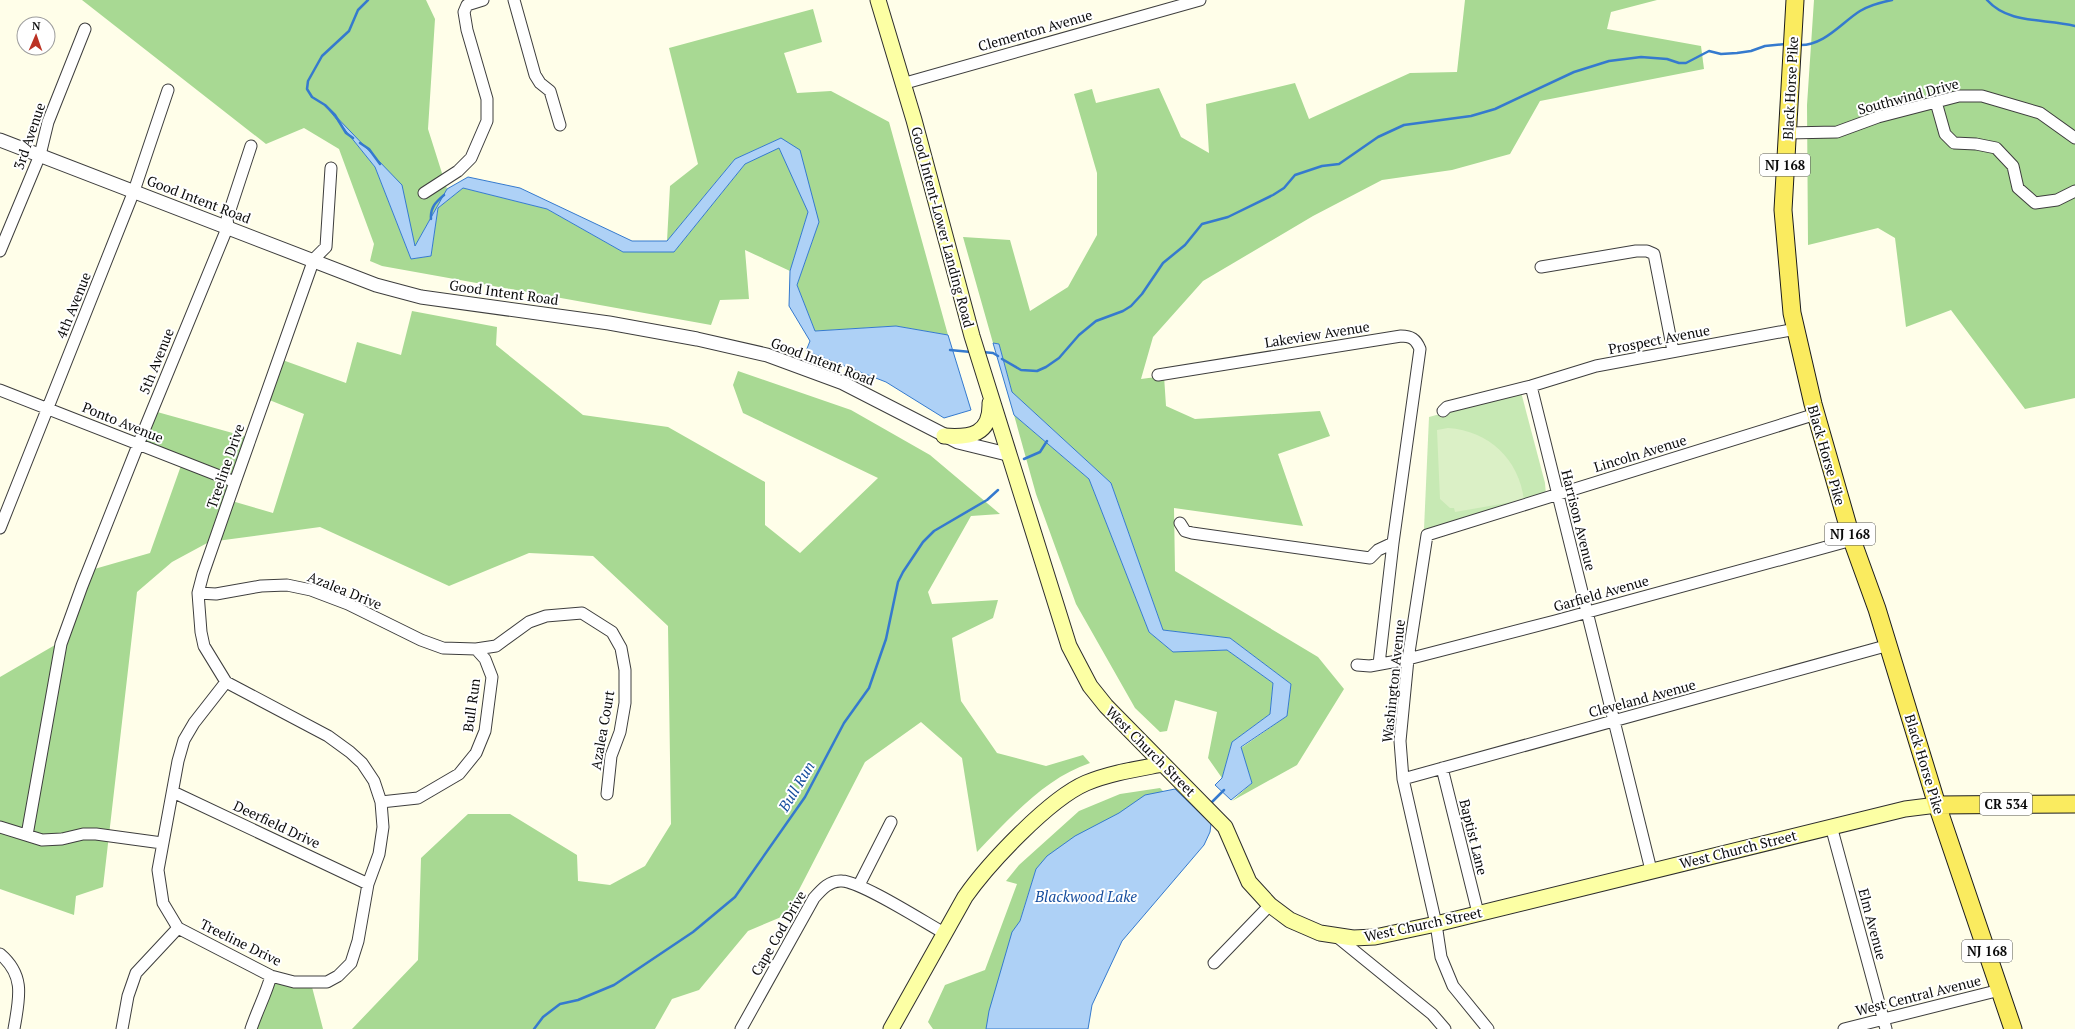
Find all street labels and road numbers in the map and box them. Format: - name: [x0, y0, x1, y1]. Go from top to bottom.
- street label: Clementon Avenue: [976, 5, 1094, 55]
- street label: Black Horse Pike: [1778, 36, 1802, 140]
- street label: Southwind Drive: [1855, 73, 1961, 119]
- street label: 3rd Avenue: [9, 100, 49, 172]
- street label: Good Intent-Lower Landing Road: [907, 124, 979, 330]
- road number: NJ 168: [1760, 154, 1810, 176]
- street label: Good Intent Road: [144, 170, 254, 228]
- street label: 4th Avenue: [51, 269, 95, 341]
- street label: Good Intent Road: [448, 275, 560, 309]
- street label: Lakeview Avenue: [1263, 316, 1371, 352]
- street label: Prospect Avenue: [1607, 320, 1711, 358]
- street label: 5th Avenue: [134, 325, 178, 397]
- street label: Good Intent Road: [768, 332, 878, 390]
- street label: Ponto Avenue: [80, 397, 166, 447]
- street label: Black Horse Pike: [1804, 403, 1850, 507]
- street label: Treeline Drive: [202, 421, 248, 511]
- street label: Lincoln Avenue: [1591, 430, 1689, 476]
- street label: Harrison Avenue: [1557, 468, 1601, 572]
- road number: NJ 168: [1825, 523, 1875, 545]
- street label: Azalea Drive: [305, 566, 385, 614]
- street label: Garfield Avenue: [1551, 570, 1651, 616]
- street label: Washington Avenue: [1377, 619, 1409, 743]
- street label: Cleveland Avenue: [1586, 675, 1698, 721]
- street label: Bull Run: [458, 676, 484, 733]
- street label: Azalea Court: [586, 688, 618, 771]
- street label: West Church Street: [1102, 702, 1201, 801]
- street label: Black Horse Pike: [1901, 712, 1949, 816]
- road number: CR 534: [1980, 793, 2032, 815]
- street label: Deerfield Drive: [231, 796, 323, 852]
- street label: Baptist Lane: [1455, 797, 1493, 877]
- street label: West Church Street: [1677, 825, 1799, 873]
- street label: Elm Avenue: [1854, 886, 1892, 962]
- street label: Cape Cod Drive: [746, 887, 810, 979]
- street label: West Church Street: [1362, 902, 1484, 946]
- street label: Treeline Drive: [197, 914, 285, 970]
- road number: NJ 168: [1962, 940, 2012, 962]
- street label: West Central Avenue: [1853, 970, 1983, 1020]

